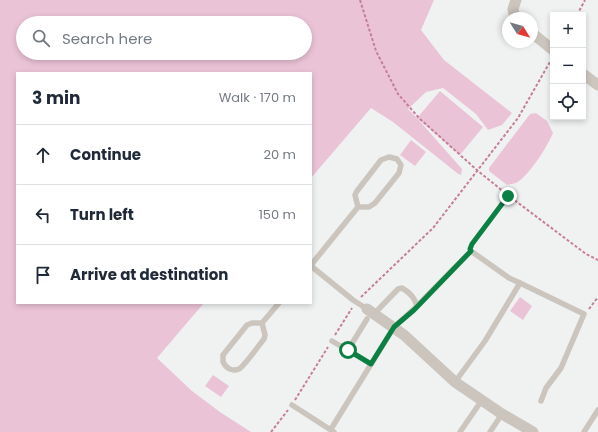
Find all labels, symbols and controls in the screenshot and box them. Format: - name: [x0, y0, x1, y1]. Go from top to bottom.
- north arrow: [502, 12, 538, 48]
- map controls: [550, 12, 586, 120]
- button: +: [550, 12, 586, 48]
- search box: [16, 16, 312, 60]
- icon: search: [30, 27, 52, 49]
- text: Search here: [62, 28, 152, 49]
- button: −: [550, 48, 586, 84]
- button: locate: [550, 84, 586, 120]
- text: 3 min: [32, 86, 80, 110]
- text: Walk · 170 m: [219, 88, 296, 107]
- icon: ahead: [32, 144, 54, 166]
- text: Continue: [70, 144, 141, 165]
- text: 20 m: [263, 145, 296, 164]
- route end: [499, 187, 517, 205]
- icon: left: [32, 204, 54, 226]
- text: Turn left: [70, 204, 134, 225]
- text: 150 m: [259, 205, 296, 224]
- icon: arrive: [32, 264, 54, 286]
- text: Arrive at destination: [70, 264, 228, 285]
- route start: [339, 341, 357, 359]

